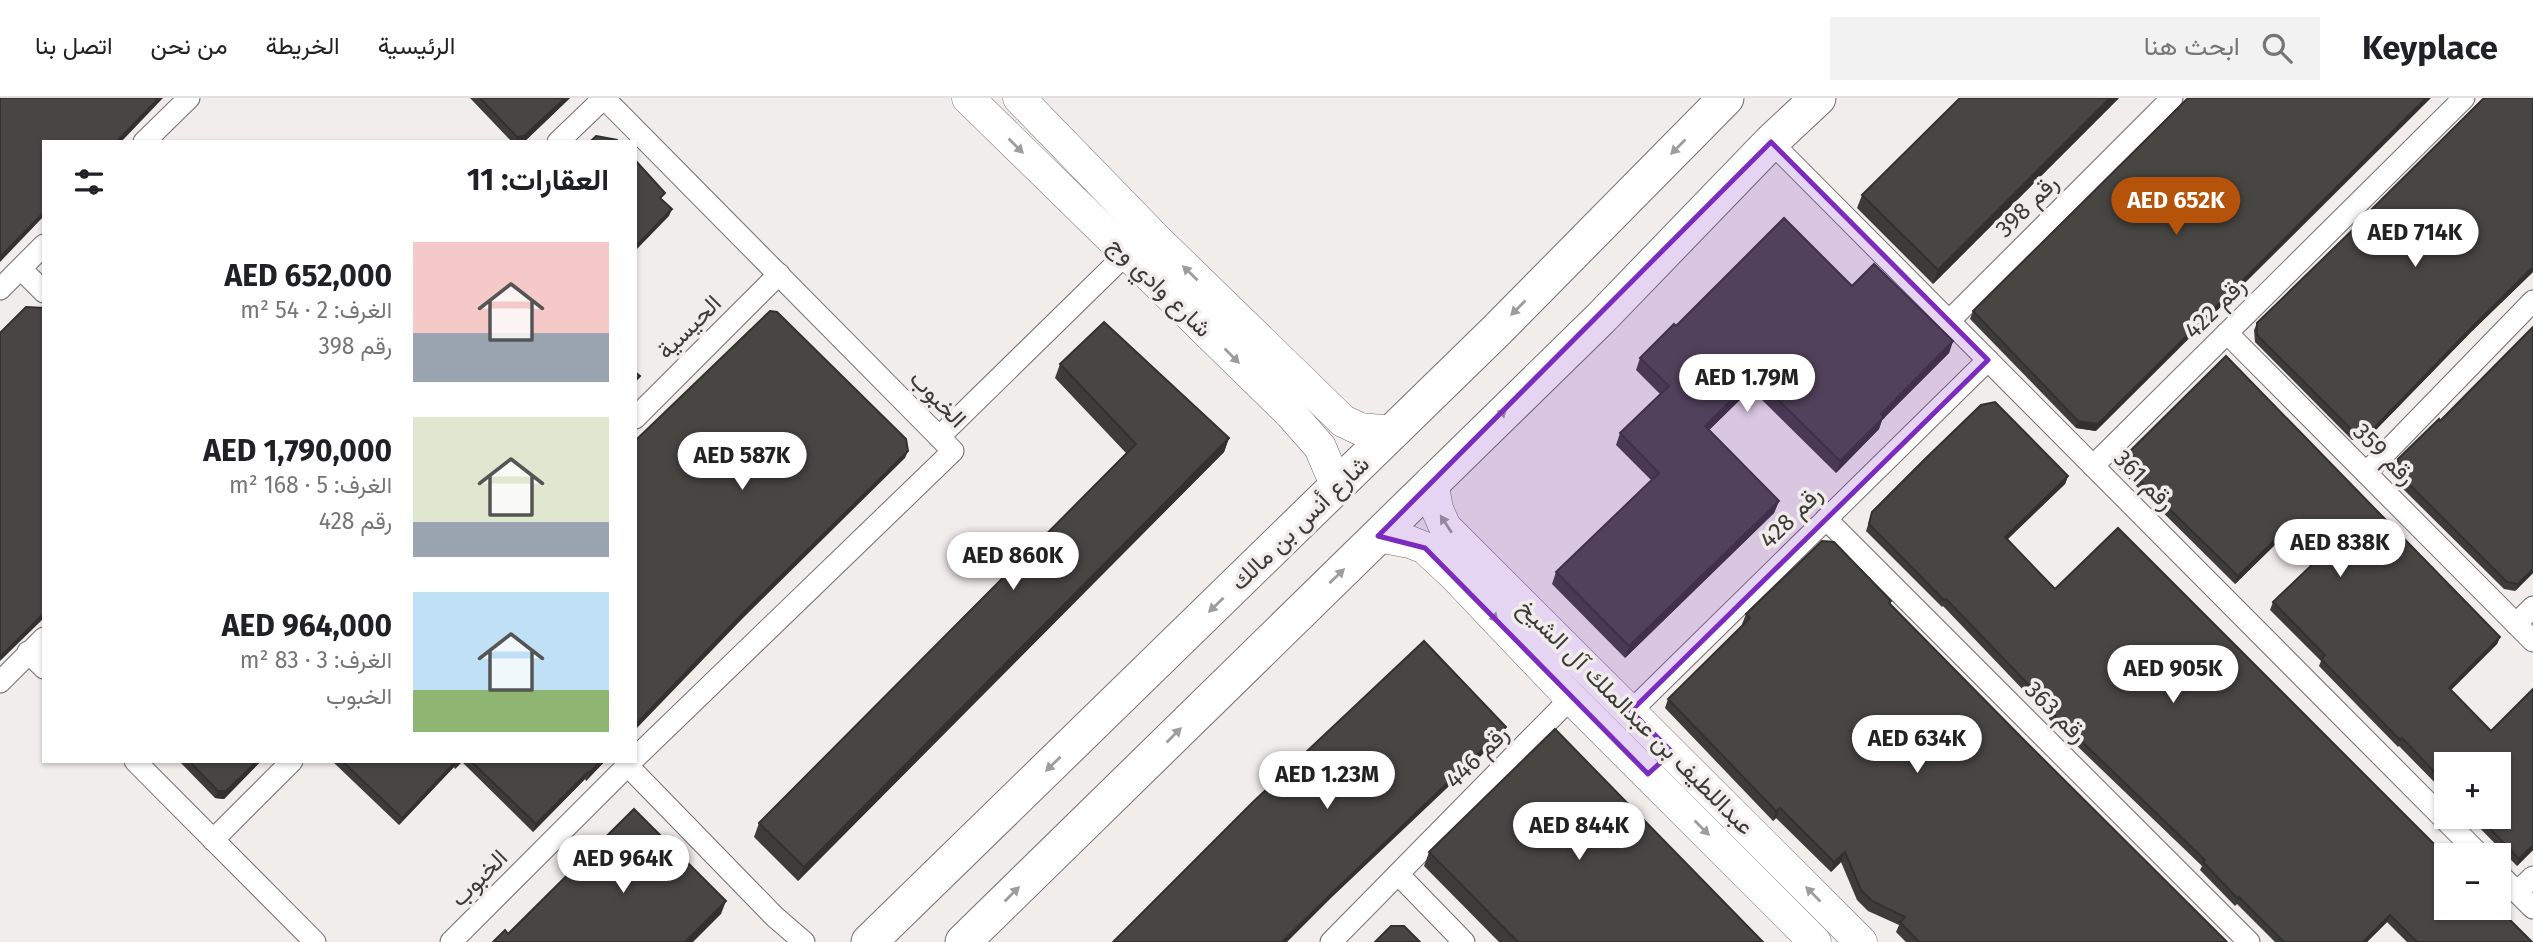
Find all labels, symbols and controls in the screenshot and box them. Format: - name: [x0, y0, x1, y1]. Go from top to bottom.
- search box: [1830, 17, 2320, 80]
- text: Keyplace: [2362, 28, 2498, 68]
- icon: search: [2258, 29, 2296, 67]
- text: ابحث هنا: [2144, 31, 2240, 62]
- text: اتصل بنا: [35, 32, 112, 60]
- text: من نحن: [150, 32, 227, 60]
- text: الخريطة: [265, 32, 340, 60]
- text: الرئيسية: [378, 32, 455, 60]
- one-way arrow: [1008, 137, 1024, 154]
- one-way arrow: [1669, 138, 1686, 155]
- text: العقارات: 11: [467, 162, 609, 198]
- icon: filters: [70, 163, 108, 201]
- street label: رقم 398: [1990, 169, 2065, 244]
- pin: AED 652K: [2104, 178, 2248, 237]
- text: AED 652K: [2127, 186, 2225, 214]
- pin: AED 714K: [2343, 209, 2487, 269]
- text: AED 714K: [2368, 218, 2462, 246]
- street label: شارع وادي وج: [1099, 231, 1217, 347]
- text: AED 652,000: [225, 258, 392, 294]
- one-way arrow: [1182, 264, 1199, 281]
- icon: home: [469, 270, 553, 354]
- street label: رقم 422: [2179, 272, 2253, 346]
- street label: الحيسية: [651, 289, 727, 365]
- text: الغرف: 2 · 54 m²: [240, 296, 392, 324]
- one-way arrow: [1509, 300, 1526, 317]
- text: رقم 398: [319, 332, 392, 360]
- one-way arrow: [1224, 348, 1240, 364]
- pin: AED 1.79M: [1667, 354, 1827, 414]
- text: AED 1.79M: [1695, 363, 1799, 391]
- street label: الخبوب: [903, 365, 972, 434]
- one-way arrow: [1491, 408, 1508, 425]
- street label: رقم 359: [2346, 417, 2421, 492]
- pin: AED 587K: [670, 432, 814, 492]
- text: AED 1,790,000: [203, 433, 392, 469]
- text: AED 587K: [694, 441, 790, 469]
- street label: رقم 361: [2107, 444, 2180, 517]
- icon: home: [469, 445, 553, 529]
- street label: شارع أنس بن مالك: [1225, 450, 1376, 598]
- text: الغرف: 5 · 168 m²: [229, 471, 392, 499]
- street label: رقم 428: [1754, 480, 1829, 555]
- text: رقم 428: [319, 507, 392, 535]
- one-way arrow: [1439, 514, 1452, 534]
- pin: AED 838K: [2268, 519, 2412, 579]
- text: AED 838K: [2290, 528, 2390, 556]
- pin: AED 860K: [941, 532, 1085, 592]
- text: AED 860K: [963, 541, 1063, 569]
- one-way arrow: [1329, 568, 1346, 585]
- street label: عبداللطيف بن عبدالملك آل الشيخ: [1510, 593, 1760, 843]
- one-way arrow: [1207, 597, 1224, 614]
- one-way arrow: [1482, 605, 1498, 622]
- text: AED 964,000: [222, 608, 392, 644]
- icon: home: [469, 620, 553, 704]
- text: الغرف: 3 · 83 m²: [240, 646, 392, 674]
- pin: AED 905K: [2101, 646, 2245, 705]
- text: AED 905K: [2123, 654, 2223, 682]
- street label: رقم 363: [2018, 675, 2093, 750]
- text: الخبوب: [326, 682, 392, 710]
- pin: AED 634K: [1845, 716, 1989, 775]
- street label: رقم 446: [1440, 720, 1516, 796]
- text: AED 634K: [1868, 724, 1966, 752]
- one-way arrow: [1165, 727, 1182, 743]
- pin: AED 1.23M: [1247, 752, 1407, 811]
- map controls: [2434, 752, 2511, 920]
- button: +: [2434, 752, 2511, 829]
- one-way arrow: [1044, 755, 1061, 772]
- text: AED 1.23M: [1275, 760, 1379, 788]
- pin: AED 844K: [1507, 802, 1651, 862]
- text: AED 844K: [1529, 811, 1629, 839]
- one-way arrow: [1693, 820, 1710, 836]
- pin: AED 964K: [551, 836, 695, 895]
- button: −: [2434, 843, 2511, 920]
- street label: الخبوب: [445, 844, 514, 913]
- text: AED 964K: [573, 844, 673, 872]
- one-way arrow: [1805, 886, 1822, 902]
- one-way arrow: [1003, 887, 1020, 903]

